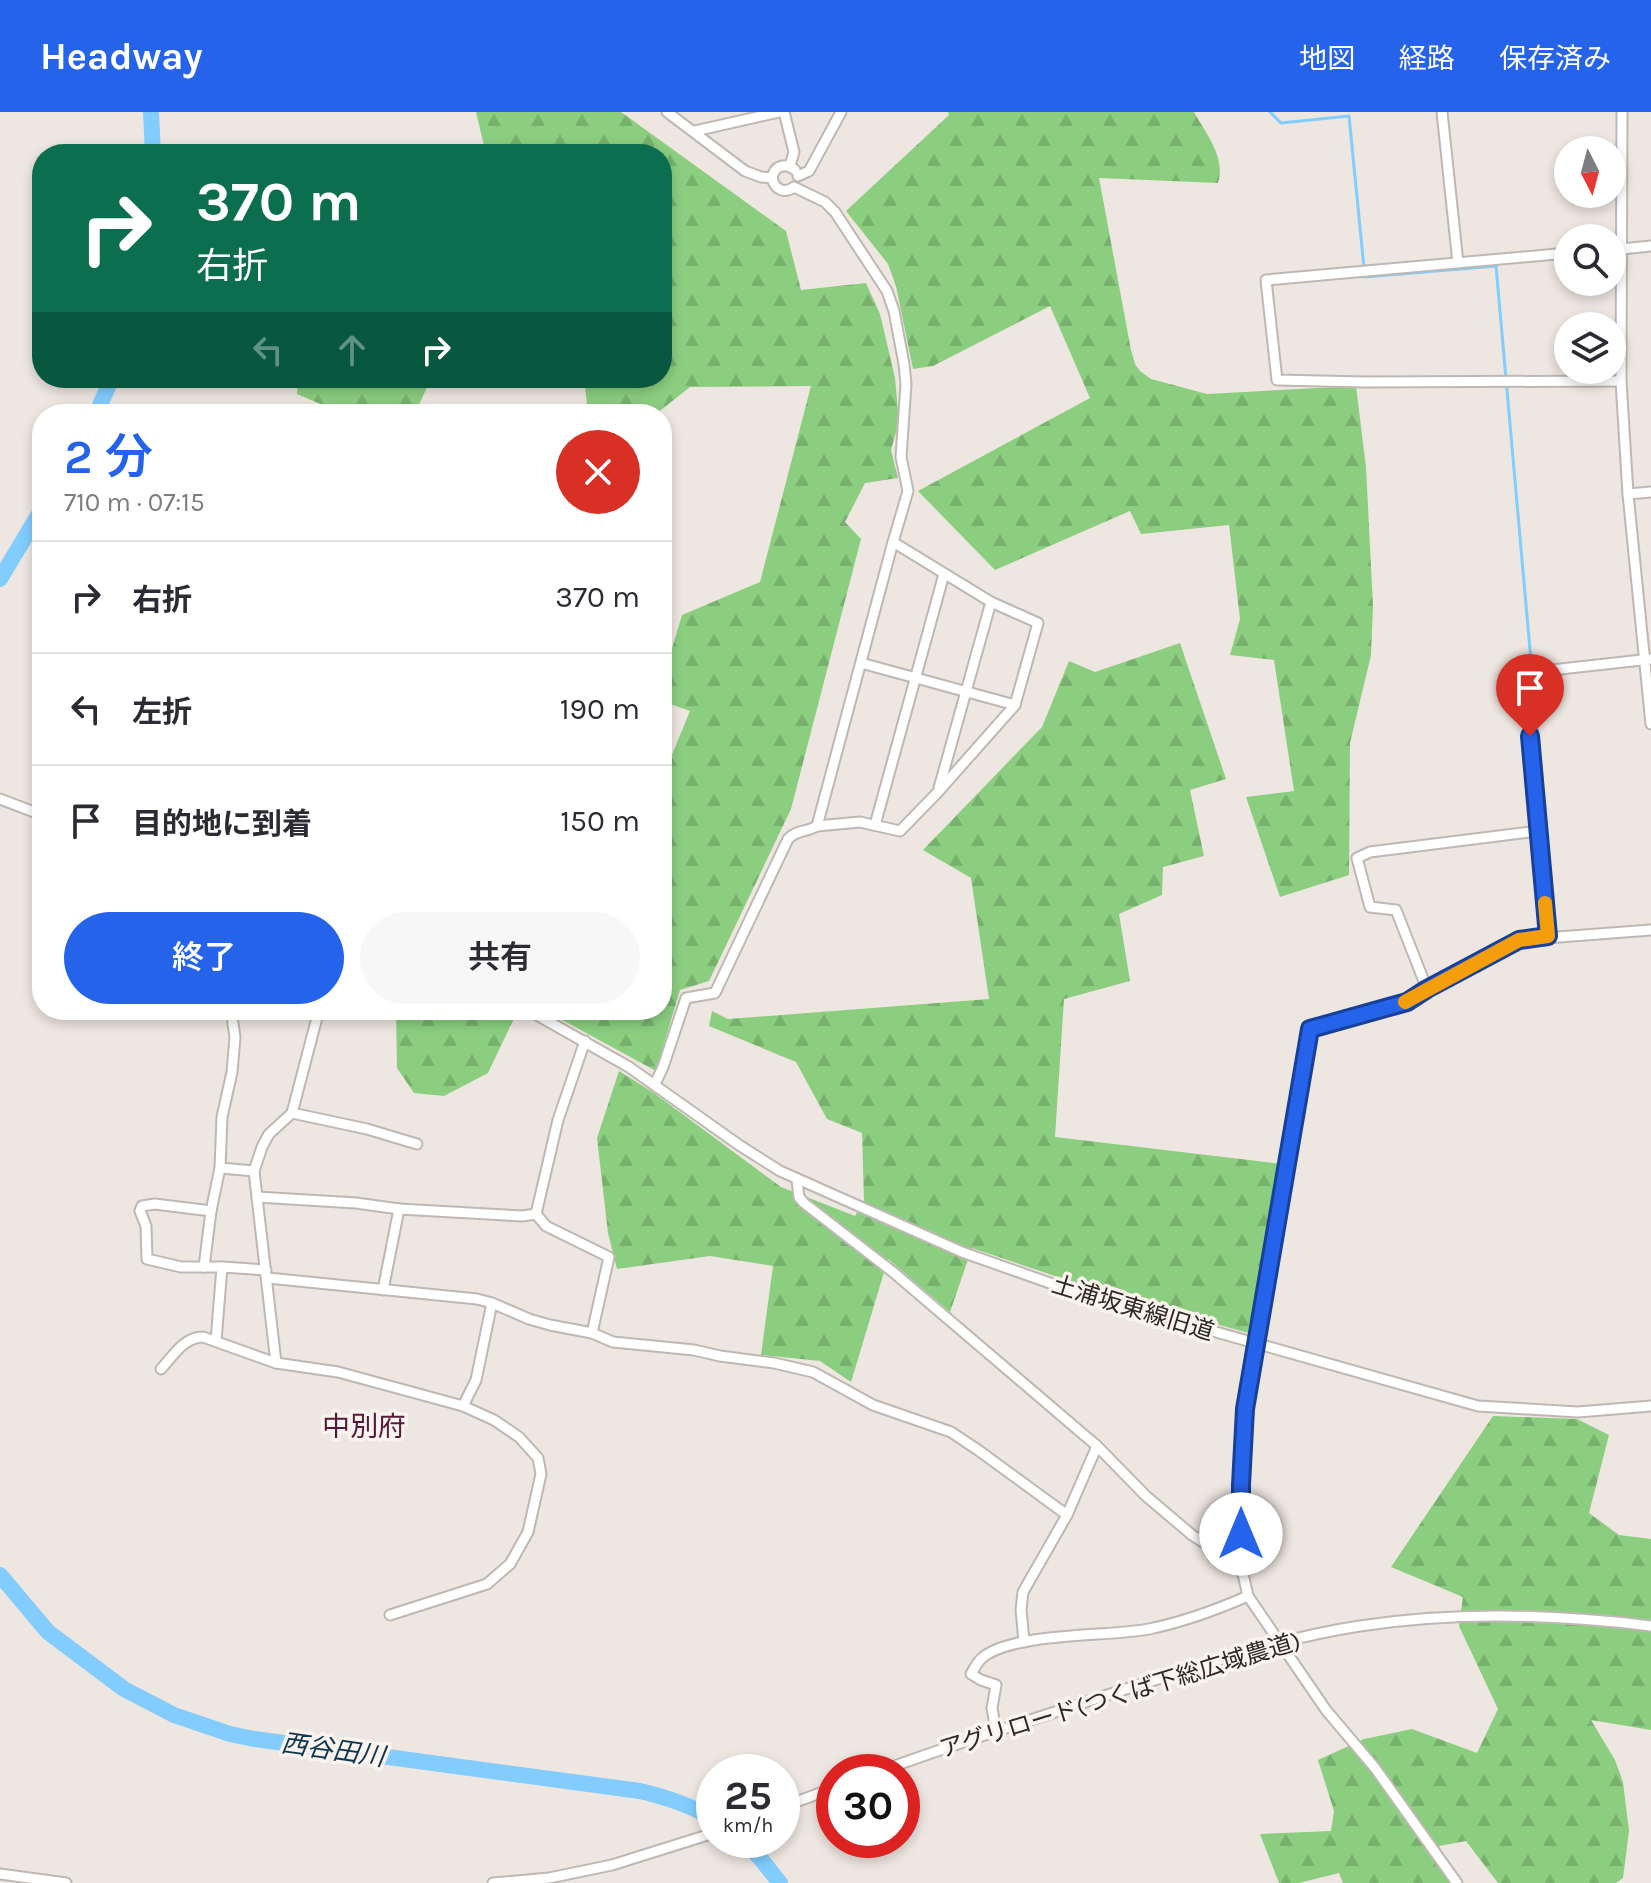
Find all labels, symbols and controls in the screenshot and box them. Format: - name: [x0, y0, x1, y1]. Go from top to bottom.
- text: Headway: [40, 34, 203, 79]
- text: 地図: [1299, 42, 1355, 75]
- text: 経路: [1399, 42, 1455, 75]
- text: 保存済み: [1499, 42, 1611, 75]
- north arrow: [1554, 136, 1626, 208]
- map controls: [1554, 136, 1626, 384]
- text: 370 m: [196, 169, 361, 234]
- icon: right: [64, 176, 168, 280]
- button: search: [1554, 224, 1626, 296]
- text: 右折: [196, 245, 268, 287]
- button: layers: [1554, 312, 1626, 384]
- icon: left: [246, 328, 290, 372]
- icon: ahead: [330, 328, 374, 372]
- icon: right: [414, 328, 458, 372]
- text: 2 分: [64, 429, 153, 485]
- button: close: [556, 430, 640, 514]
- text: 710 m · 07:15: [64, 487, 205, 518]
- icon: right: [64, 575, 108, 619]
- text: 370 m: [555, 579, 640, 615]
- text: 右折: [132, 582, 192, 618]
- pin: [1496, 654, 1564, 736]
- icon: arrive: [1508, 666, 1552, 710]
- icon: left: [64, 687, 108, 731]
- text: 190 m: [560, 691, 640, 727]
- text: 左折: [132, 694, 192, 730]
- icon: arrive: [64, 799, 108, 843]
- text: 150 m: [560, 803, 640, 839]
- text: 目的地に到着: [132, 806, 312, 842]
- button: 終了: [64, 912, 344, 1004]
- button: 共有: [360, 912, 640, 1004]
- street label: 土浦坂東線旧道: [1049, 1270, 1217, 1346]
- district label: 中別府: [322, 1410, 406, 1443]
- position arrow: [1199, 1492, 1283, 1576]
- street label: アグリロード(つくば下総広域農道): [936, 1627, 1304, 1763]
- water label: 西谷田川: [279, 1727, 390, 1773]
- speed limit sign: 30: [816, 1754, 920, 1858]
- text: 25: [724, 1772, 772, 1819]
- text: km/h: [723, 1814, 773, 1837]

